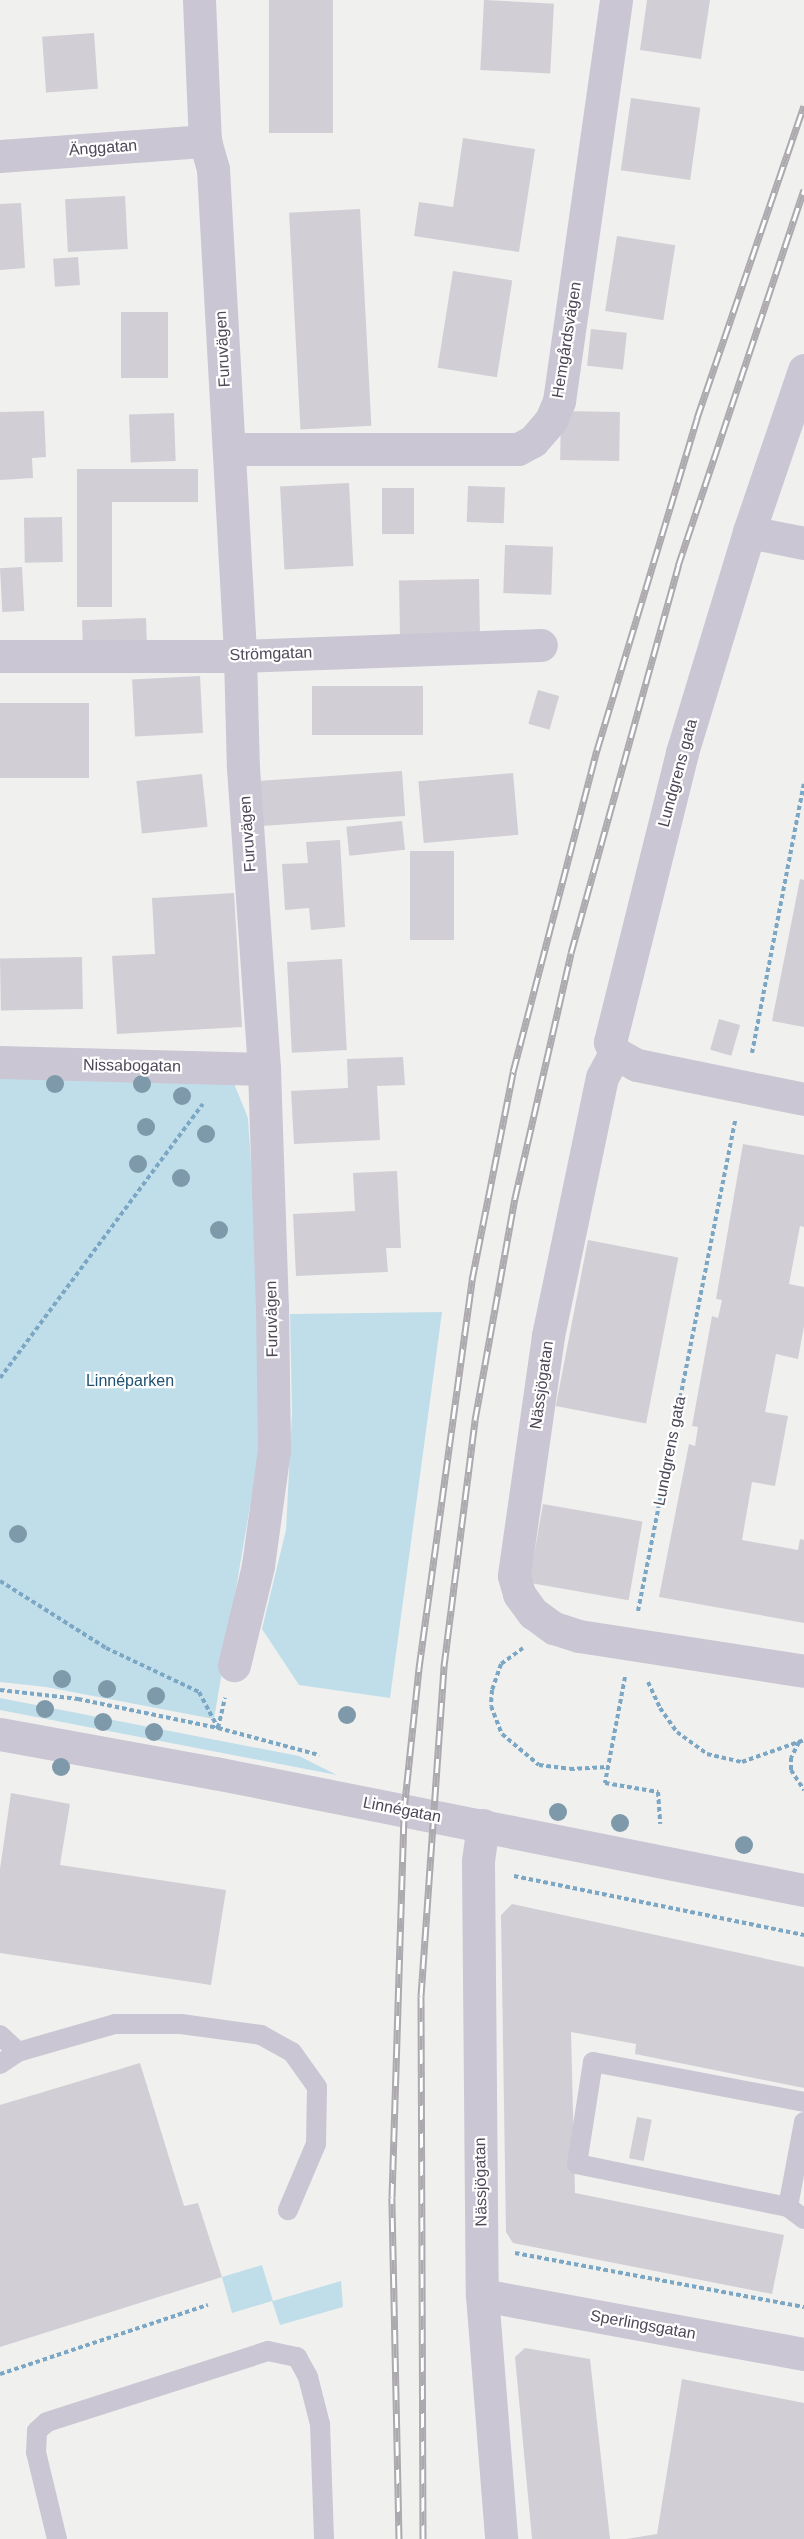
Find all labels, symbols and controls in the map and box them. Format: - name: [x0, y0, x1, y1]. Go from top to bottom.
- street label: Änggatan: [68, 136, 138, 160]
- street label: Hemgårdsvägen: [548, 281, 586, 399]
- street label: Furuvägen: [211, 310, 235, 388]
- street label: Strömgatan: [229, 643, 313, 665]
- street label: Lundgrens gata: [654, 717, 702, 829]
- street label: Furuvägen: [236, 795, 260, 873]
- street label: Nissabogatan: [83, 1056, 181, 1076]
- street label: Furuvägen: [262, 1281, 282, 1357]
- street label: Nässjögatan: [526, 1340, 558, 1430]
- park label: Linnéparken: [86, 1371, 174, 1391]
- street label: Lundgrens gata: [650, 1395, 690, 1507]
- street label: Linnégatan: [361, 1793, 443, 1827]
- street label: Nässjögatan: [471, 2137, 491, 2227]
- street label: Sperlingsgatan: [589, 2306, 697, 2344]

